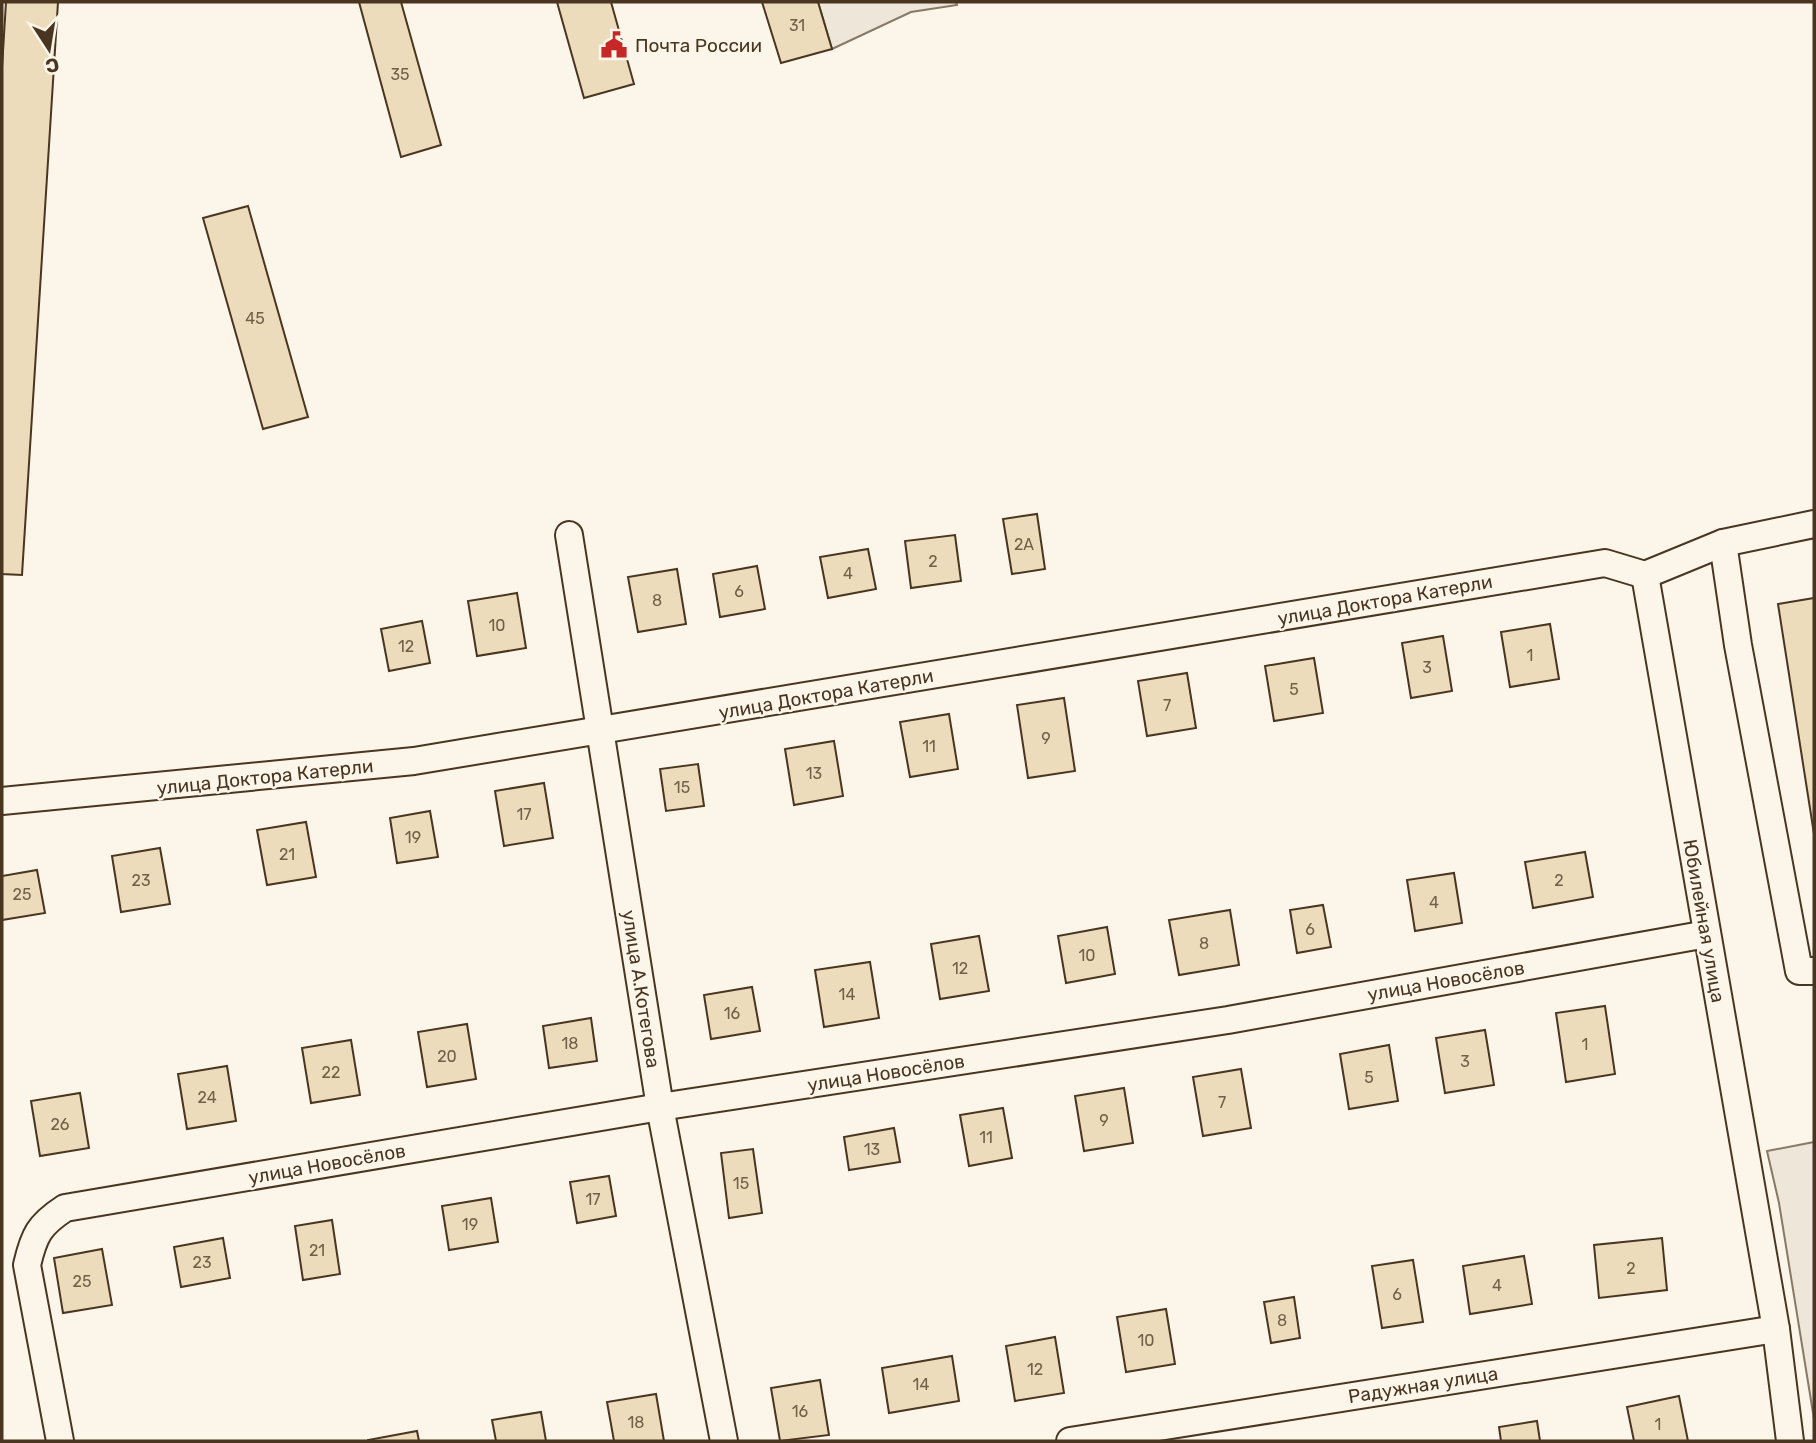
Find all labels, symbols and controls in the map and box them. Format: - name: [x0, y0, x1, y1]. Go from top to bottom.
- north arrow: [14, 14, 84, 84]
- house number: 31: [789, 16, 805, 35]
- public building icon: Почта России: [599, 30, 629, 60]
- place label: Почта России: [635, 34, 762, 57]
- text: С: [44, 53, 61, 78]
- house number: 35: [390, 65, 410, 84]
- house number: 45: [245, 309, 265, 328]
- house number: 2А: [1014, 535, 1034, 554]
- house number: 2: [928, 552, 938, 571]
- house number: 4: [843, 564, 853, 583]
- street label: улица Доктора Катерли: [1276, 570, 1494, 630]
- house number: 6: [734, 582, 744, 601]
- house number: 8: [652, 591, 662, 610]
- house number: 10: [488, 616, 506, 635]
- house number: 12: [398, 637, 414, 656]
- house number: 1: [1527, 646, 1533, 665]
- house number: 3: [1422, 658, 1432, 677]
- street label: улица Доктора Катерли: [717, 664, 935, 724]
- house number: 5: [1289, 680, 1299, 699]
- house number: 7: [1163, 696, 1171, 715]
- house number: 9: [1041, 729, 1051, 748]
- house number: 11: [922, 737, 936, 756]
- street label: улица Доктора Катерли: [156, 754, 374, 800]
- house number: 13: [806, 764, 822, 783]
- house number: 15: [674, 778, 690, 797]
- house number: 17: [516, 805, 532, 824]
- house number: 19: [405, 828, 421, 847]
- street label: Юбилейная улица: [1678, 837, 1730, 1005]
- house number: 21: [279, 845, 295, 864]
- house number: 23: [131, 871, 151, 890]
- house number: 2: [1554, 871, 1564, 890]
- house number: 25: [13, 885, 31, 904]
- house number: 4: [1429, 893, 1439, 912]
- street label: улица А.Котегова: [617, 908, 665, 1070]
- house number: 6: [1305, 920, 1315, 939]
- house number: 8: [1199, 934, 1209, 953]
- house number: 10: [1078, 946, 1096, 965]
- street label: улица Новосёлов: [1366, 956, 1526, 1006]
- house number: 12: [952, 959, 968, 978]
- house number: 14: [839, 985, 855, 1004]
- house number: 16: [724, 1004, 741, 1023]
- house number: 18: [561, 1034, 579, 1053]
- house number: 1: [1582, 1035, 1588, 1054]
- house number: 20: [437, 1047, 457, 1066]
- street label: улица Новосёлов: [806, 1049, 966, 1097]
- house number: 3: [1460, 1052, 1470, 1071]
- house number: 22: [322, 1063, 340, 1082]
- house number: 5: [1364, 1068, 1374, 1087]
- house number: 24: [197, 1088, 217, 1107]
- house number: 7: [1218, 1093, 1226, 1112]
- house number: 9: [1099, 1111, 1109, 1130]
- house number: 26: [50, 1115, 70, 1134]
- house number: 11: [979, 1128, 993, 1147]
- street label: улица Новосёлов: [247, 1139, 407, 1189]
- house number: 13: [864, 1140, 880, 1159]
- house number: 15: [733, 1174, 749, 1193]
- house number: 17: [585, 1190, 601, 1209]
- house number: 19: [462, 1215, 478, 1234]
- house number: 21: [309, 1241, 325, 1260]
- house number: 23: [192, 1253, 212, 1272]
- house number: 2: [1626, 1259, 1636, 1278]
- house number: 25: [73, 1272, 91, 1291]
- house number: 4: [1492, 1276, 1502, 1295]
- house number: 6: [1392, 1285, 1402, 1304]
- house number: 8: [1277, 1311, 1287, 1330]
- house number: 10: [1137, 1331, 1155, 1350]
- house number: 12: [1027, 1360, 1043, 1379]
- street label: Радужная улица: [1346, 1362, 1500, 1408]
- house number: 14: [913, 1375, 929, 1394]
- house number: 16: [792, 1402, 809, 1421]
- house number: 18: [627, 1413, 645, 1432]
- house number: 1: [1655, 1415, 1661, 1434]

